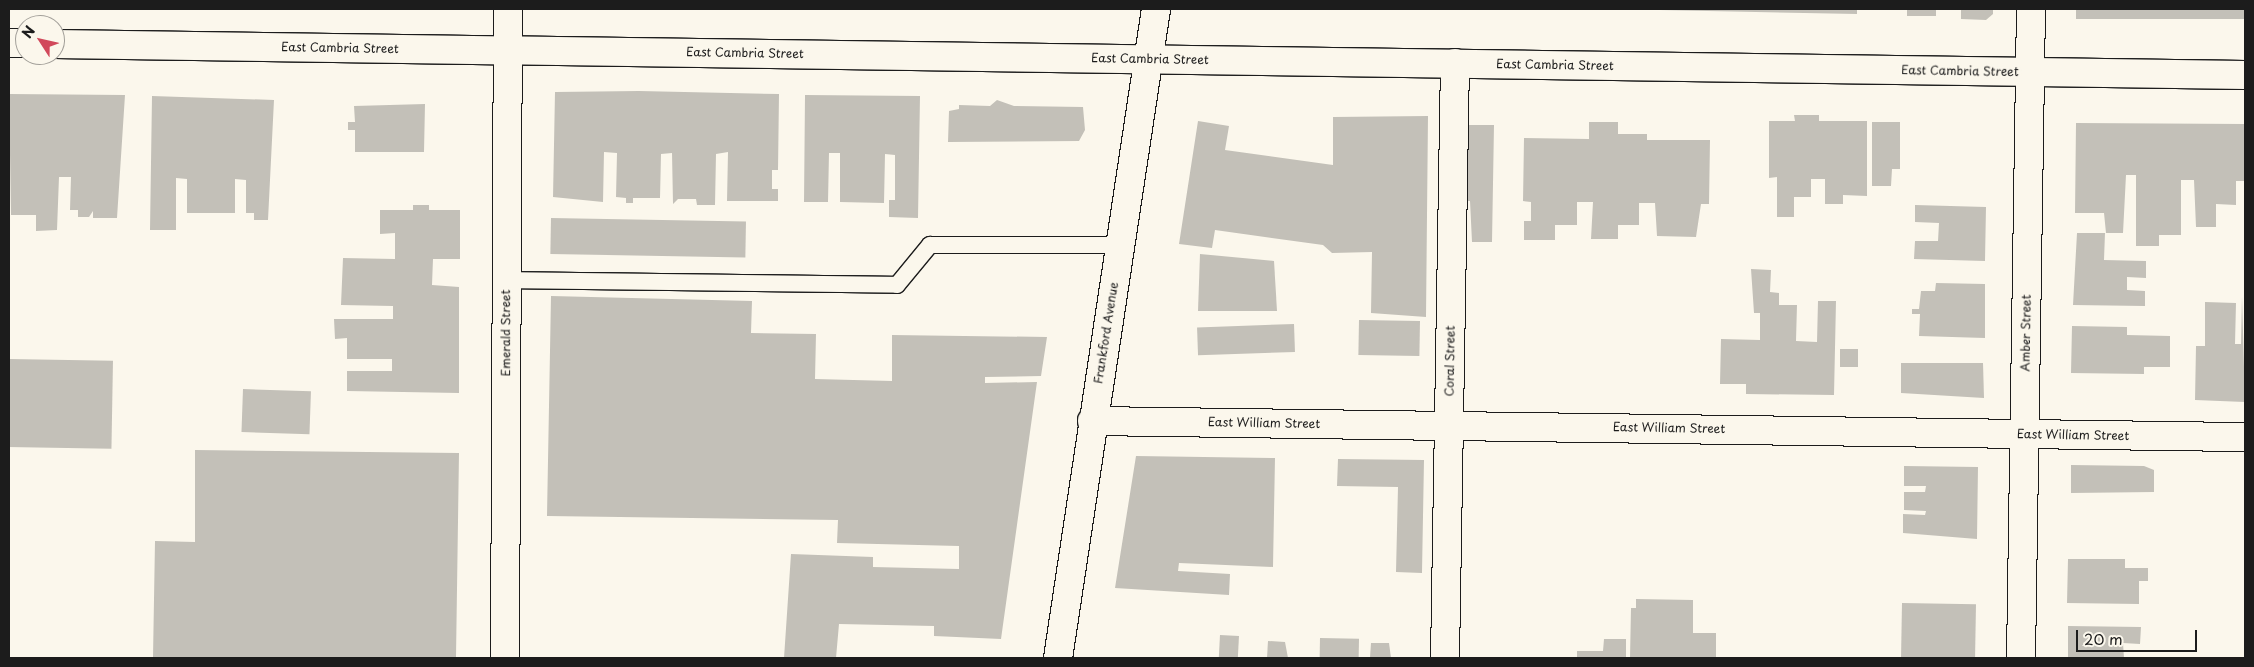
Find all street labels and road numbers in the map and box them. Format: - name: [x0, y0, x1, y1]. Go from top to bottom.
- street label: East Cambria Street: [281, 40, 399, 56]
- street label: East Cambria Street: [686, 45, 804, 61]
- street label: East Cambria Street: [1091, 51, 1209, 67]
- street label: East Cambria Street: [1496, 57, 1614, 73]
- street label: East Cambria Street: [1901, 63, 2019, 79]
- street label: Frankford Avenue: [1091, 281, 1121, 385]
- street label: Emerald Street: [499, 289, 513, 377]
- street label: Amber Street: [2018, 293, 2034, 373]
- street label: Coral Street: [1442, 325, 1458, 397]
- street label: East William Street: [1208, 415, 1320, 431]
- street label: East William Street: [1613, 420, 1725, 436]
- street label: East William Street: [2017, 427, 2129, 443]

